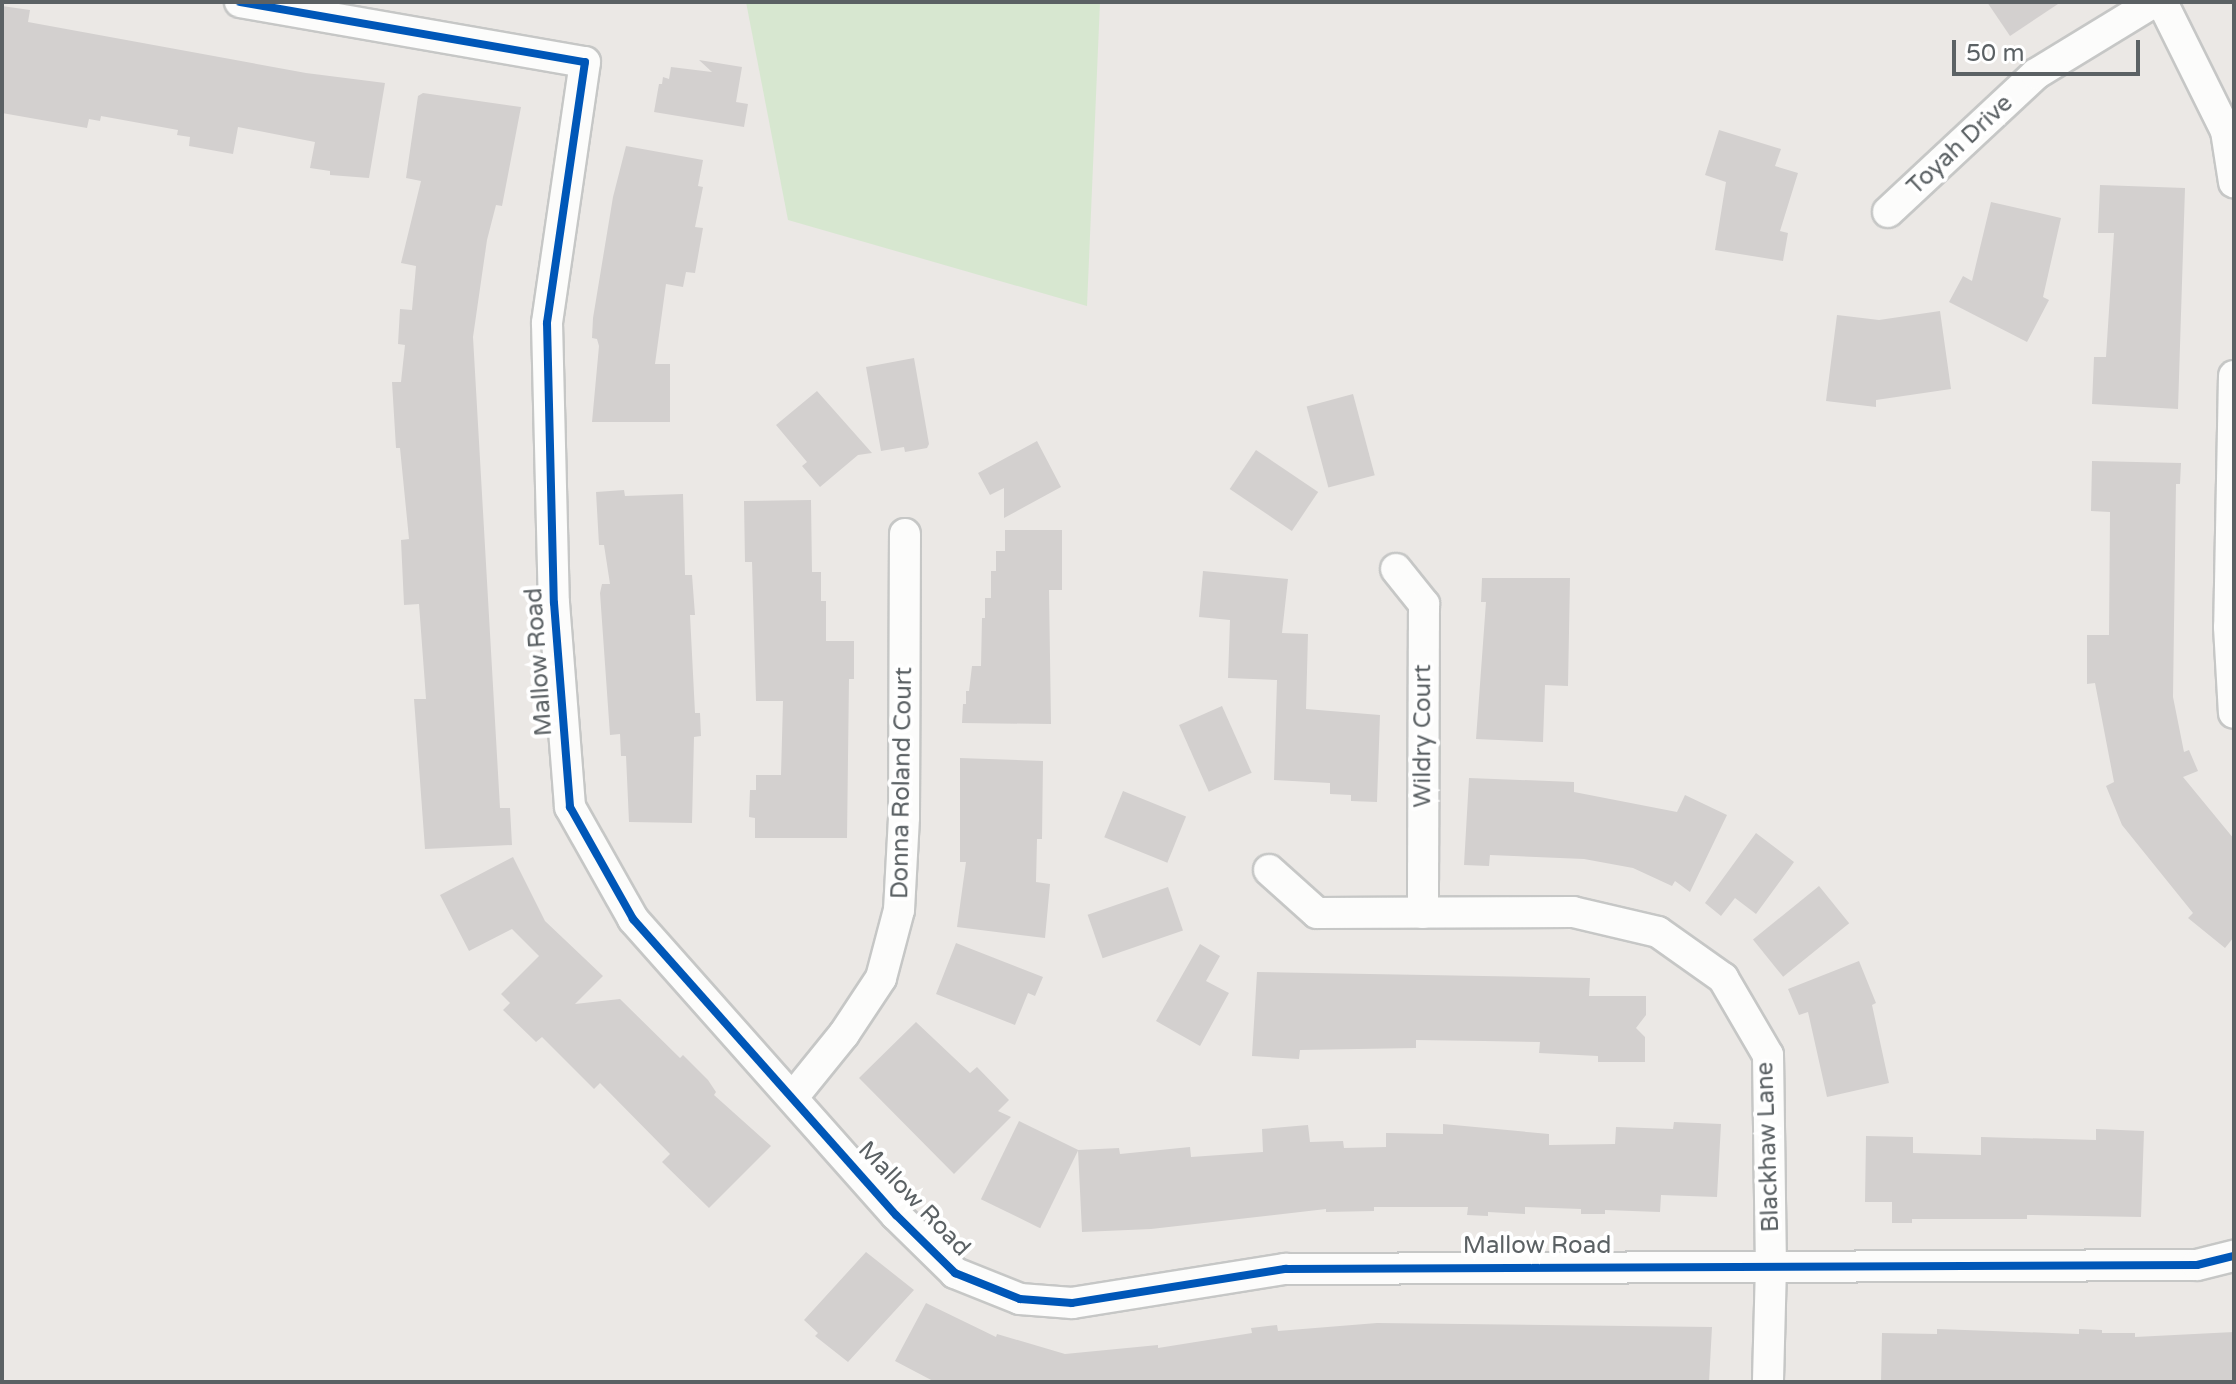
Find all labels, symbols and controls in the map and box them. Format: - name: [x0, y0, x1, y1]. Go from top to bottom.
- scale bar: [1956, 24, 2144, 74]
- text: 50 m: [1966, 39, 2024, 68]
- street label: Toyah Drive: [1901, 89, 2019, 201]
- street label: Mallow Road: [519, 587, 559, 737]
- street label: Wildry Court: [1409, 664, 1437, 808]
- street label: Donna Roland Court: [886, 667, 918, 899]
- street label: Blackhaw Lane: [1751, 1061, 1785, 1233]
- street label: Mallow Road: [852, 1136, 976, 1262]
- street label: Mallow Road: [1463, 1232, 1611, 1260]

